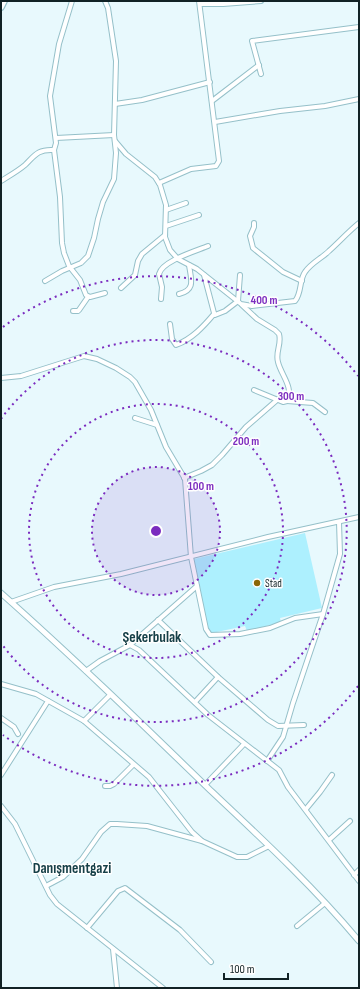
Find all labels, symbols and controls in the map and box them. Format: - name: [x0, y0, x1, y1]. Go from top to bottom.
- text: 400 m: [251, 293, 277, 308]
- text: 300 m: [278, 389, 304, 404]
- text: 200 m: [233, 434, 259, 449]
- text: 100 m: [188, 479, 214, 494]
- centre of rings: [149, 524, 163, 538]
- place label: Stad: [265, 577, 282, 590]
- marker: Stad: [252, 578, 262, 588]
- district label: Şekerbulak: [123, 628, 182, 647]
- district label: Danışmentgazi: [33, 859, 111, 878]
- scale bar: [224, 955, 288, 981]
- text: 100 m: [230, 962, 255, 977]

